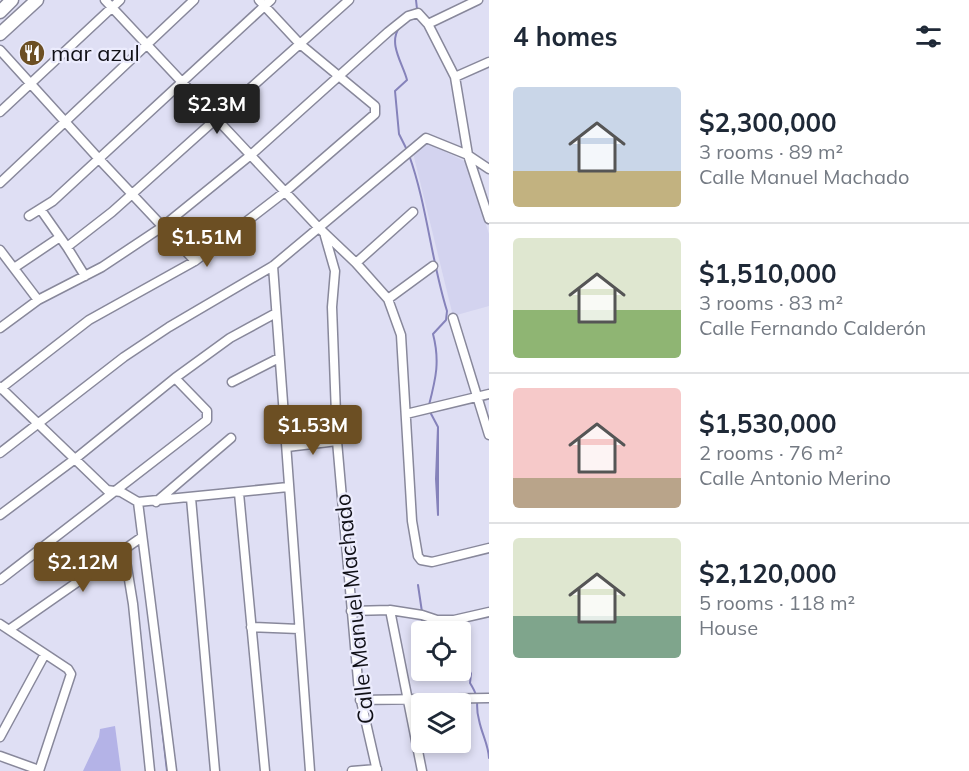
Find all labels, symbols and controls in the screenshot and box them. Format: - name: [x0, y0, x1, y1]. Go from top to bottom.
- text: 4 homes: [513, 20, 617, 53]
- icon: filters: [912, 20, 945, 53]
- restaurant icon: mar azul: [17, 38, 47, 68]
- place label: mar azul: [51, 39, 140, 67]
- pin: $2.3M: [175, 84, 259, 135]
- text: $2.3M: [188, 91, 246, 116]
- text: $2,300,000: [699, 106, 837, 139]
- icon: home: [561, 111, 633, 183]
- text: 3 rooms · 89 m²: [699, 139, 843, 164]
- text: Calle Manuel Machado: [699, 164, 909, 189]
- pin: $1.51M: [158, 217, 256, 268]
- text: $1.51M: [172, 224, 242, 249]
- text: $1,510,000: [699, 257, 837, 290]
- icon: home: [561, 262, 633, 334]
- text: 3 rooms · 83 m²: [699, 290, 843, 315]
- text: Calle Fernando Calderón: [699, 315, 926, 340]
- pin: $1.53M: [264, 405, 362, 456]
- text: $1,530,000: [699, 407, 837, 440]
- text: $1.53M: [278, 412, 348, 437]
- icon: home: [561, 412, 633, 484]
- text: 2 rooms · 76 m²: [699, 440, 843, 465]
- text: Calle Antonio Merino: [699, 465, 891, 490]
- street label: Calle Manuel Machado: [328, 492, 380, 726]
- pin: $2.12M: [34, 542, 132, 593]
- text: $2.12M: [48, 549, 118, 574]
- text: $2,120,000: [699, 557, 837, 590]
- icon: home: [561, 562, 633, 634]
- text: 5 rooms · 118 m²: [699, 590, 855, 615]
- text: House: [699, 615, 758, 640]
- map controls: [411, 621, 471, 753]
- button: locate: [411, 621, 471, 681]
- button: layers: [411, 693, 471, 753]

